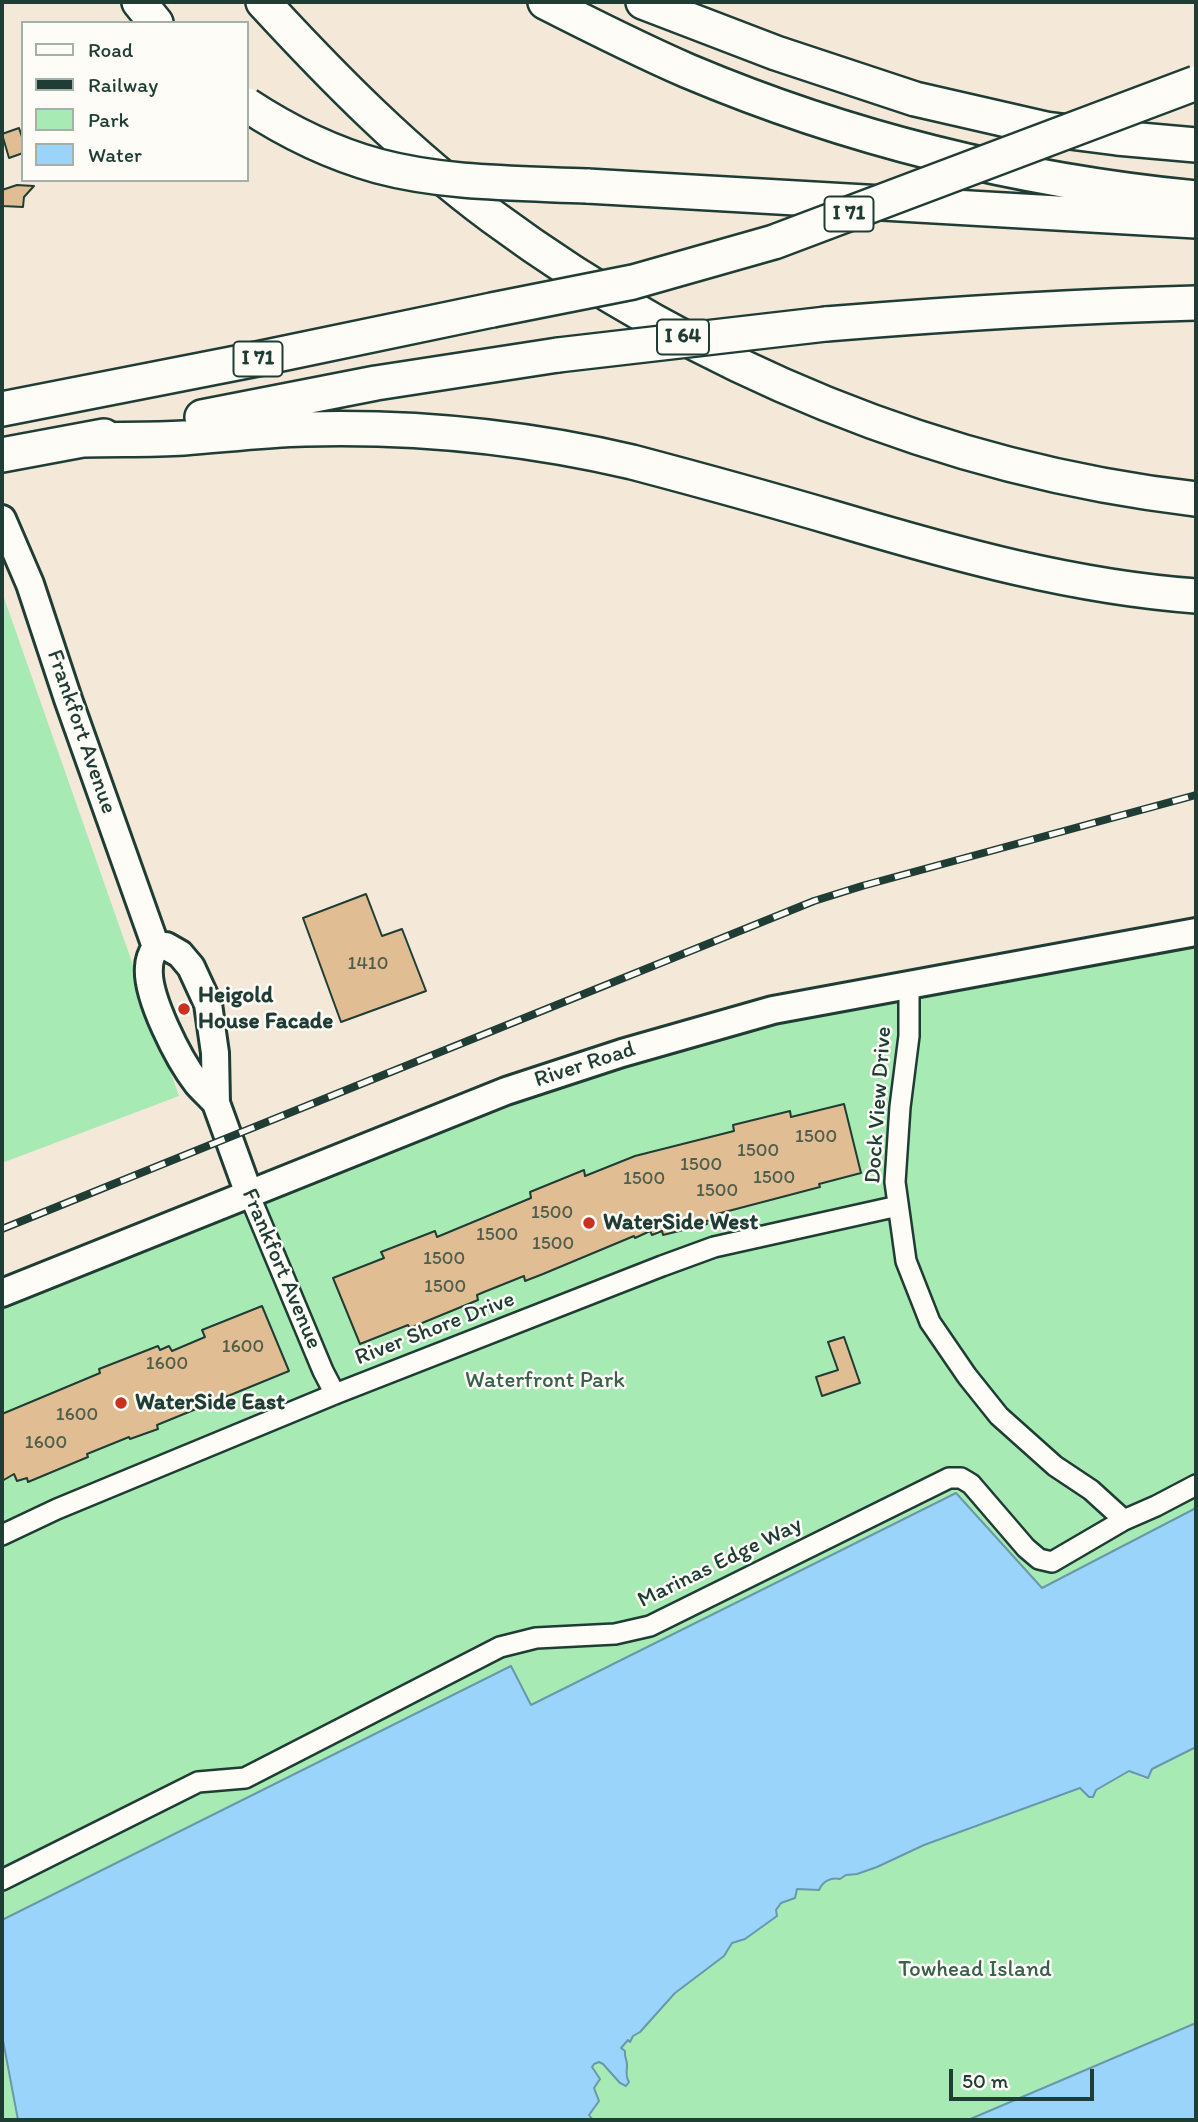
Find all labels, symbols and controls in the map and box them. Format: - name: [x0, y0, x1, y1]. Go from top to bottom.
- legend: [21, 21, 248, 182]
- text: Road: [88, 37, 133, 62]
- text: Railway: [88, 72, 158, 97]
- text: Park: [88, 107, 129, 132]
- text: Water: [88, 142, 142, 167]
- road number: I 71: [824, 196, 874, 232]
- road number: I 64: [657, 320, 709, 354]
- road number: I 71: [233, 342, 282, 376]
- street label: Frankfort Avenue: [40, 646, 122, 818]
- house number: 1410: [348, 953, 388, 975]
- place label: Heigold House Facade: [198, 982, 333, 1036]
- marker: Heigold House Facade: [176, 1001, 192, 1017]
- street label: Dock View Drive: [860, 1025, 898, 1185]
- street label: River Road: [531, 1036, 639, 1094]
- house number: 1500: [795, 1126, 837, 1148]
- house number: 1500: [737, 1140, 779, 1162]
- house number: 1500: [680, 1154, 722, 1176]
- house number: 1500: [753, 1167, 795, 1189]
- house number: 1500: [623, 1168, 665, 1190]
- house number: 1500: [696, 1180, 738, 1202]
- street label: Frankfort Avenue: [235, 1185, 327, 1353]
- house number: 1500: [531, 1202, 573, 1224]
- place label: WaterSide West: [603, 1209, 758, 1237]
- marker: WaterSide West: [581, 1215, 597, 1231]
- house number: 1500: [476, 1224, 518, 1246]
- house number: 1500: [532, 1233, 574, 1255]
- house number: 1500: [423, 1248, 465, 1270]
- house number: 1500: [424, 1276, 466, 1298]
- street label: River Shore Drive: [351, 1286, 519, 1372]
- house number: 1600: [222, 1336, 264, 1358]
- house number: 1600: [146, 1353, 188, 1375]
- park label: Waterfront Park: [465, 1367, 625, 1395]
- place label: WaterSide East: [135, 1389, 285, 1417]
- marker: WaterSide East: [113, 1395, 129, 1411]
- house number: 1600: [56, 1404, 98, 1426]
- house number: 1600: [25, 1432, 67, 1454]
- street label: Marinas Edge Way: [633, 1511, 807, 1615]
- park label: Towhead Island: [898, 1956, 1052, 1984]
- scale bar: [953, 2056, 1098, 2100]
- text: 50 m: [962, 2068, 1008, 2093]

